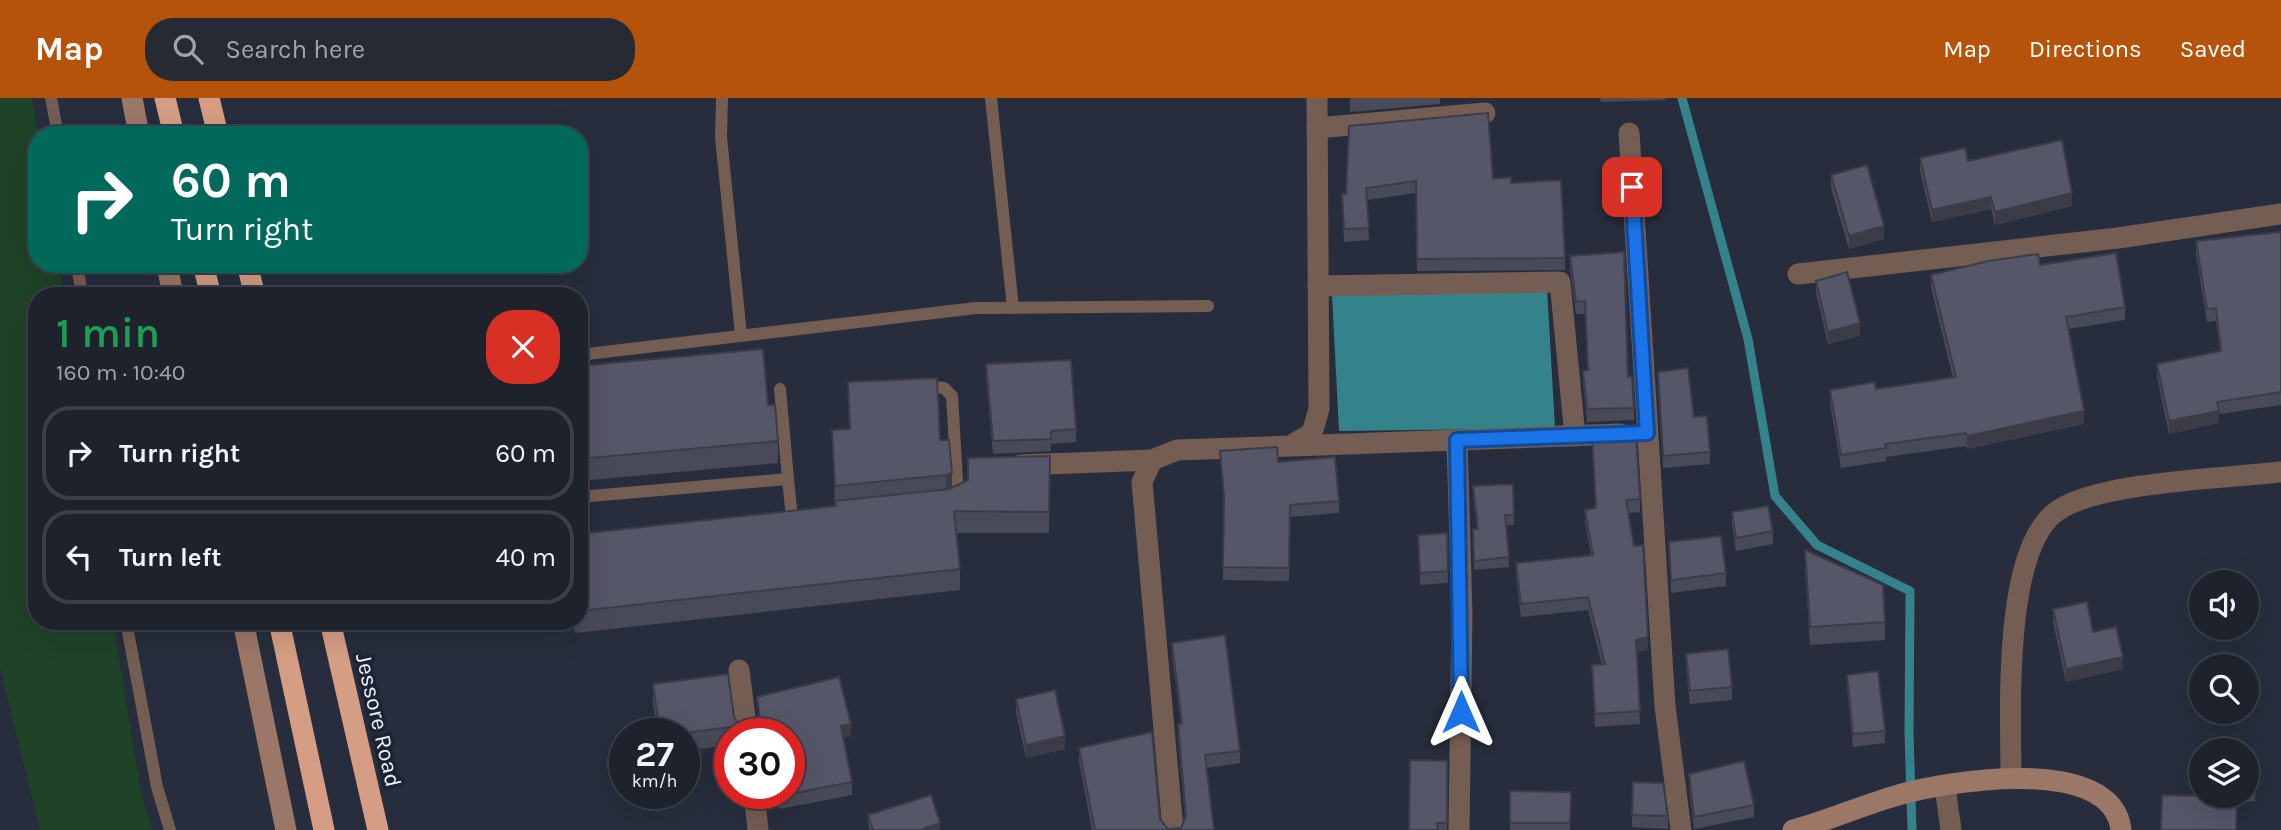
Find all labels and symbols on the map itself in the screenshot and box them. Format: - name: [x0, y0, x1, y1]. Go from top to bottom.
- pin: [1602, 157, 1662, 217]
- street label: Jessore Road: [350, 651, 407, 790]
- position arrow: [1424, 675, 1498, 749]
- speed limit sign: 30: [714, 718, 805, 809]

